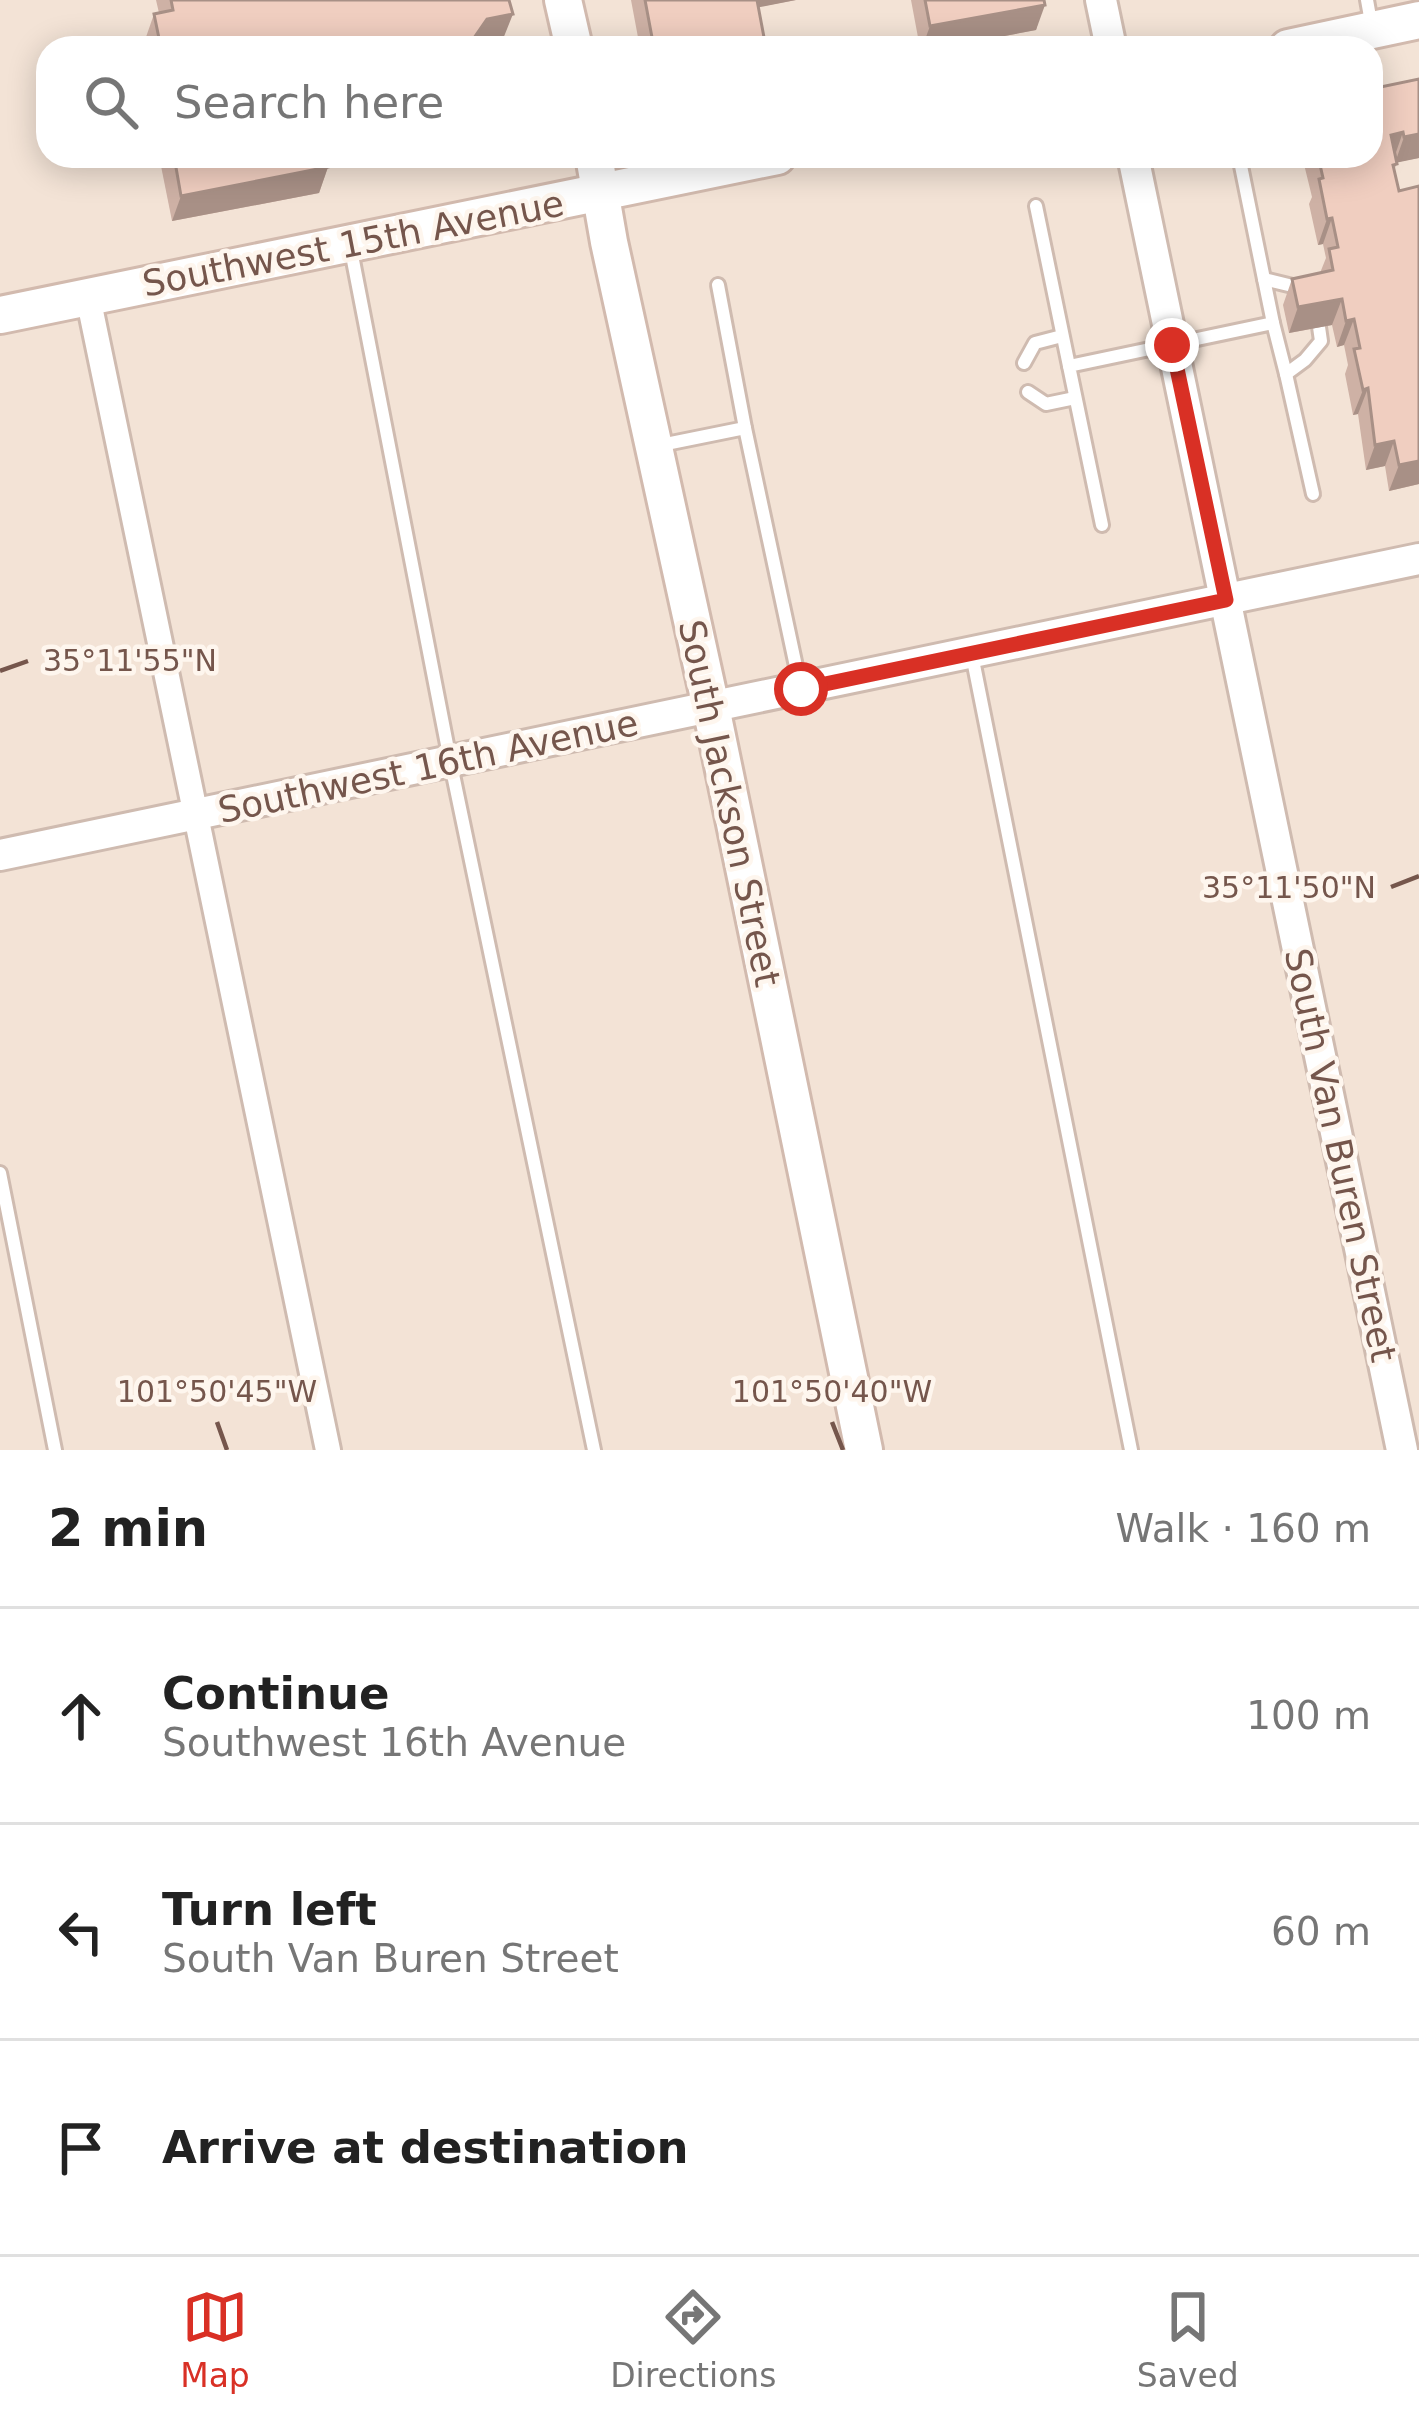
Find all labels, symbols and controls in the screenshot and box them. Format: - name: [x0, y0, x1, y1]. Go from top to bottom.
- search box: [36, 36, 1383, 168]
- icon: search: [78, 69, 144, 135]
- text: Search here: [174, 76, 444, 129]
- street label: Southwest 15th Avenue: [139, 182, 567, 304]
- route end: [1145, 318, 1199, 372]
- street label: South Jackson Street: [671, 616, 788, 990]
- text: 35°11'55"N: [43, 643, 217, 678]
- route start: [774, 662, 828, 716]
- street label: Southwest 16th Avenue: [214, 702, 642, 831]
- text: 35°11'50"N: [1202, 870, 1376, 905]
- street label: South Van Buren Street: [1277, 945, 1404, 1366]
- text: 101°50'45"W: [117, 1374, 317, 1409]
- text: 101°50'40"W: [732, 1374, 932, 1409]
- text: 2 min: [48, 1499, 208, 1558]
- text: Walk · 160 m: [1116, 1506, 1371, 1551]
- text: Continue: [162, 1667, 390, 1720]
- icon: ahead: [48, 1683, 114, 1749]
- text: 100 m: [1246, 1693, 1371, 1738]
- text: Southwest 16th Avenue: [162, 1720, 626, 1765]
- text: Turn left: [162, 1883, 377, 1936]
- icon: left: [48, 1899, 114, 1965]
- text: 60 m: [1271, 1909, 1371, 1954]
- text: South Van Buren Street: [162, 1936, 619, 1981]
- icon: arrive: [48, 2115, 114, 2181]
- text: Arrive at destination: [162, 2121, 688, 2174]
- tab: Map: [180, 2284, 250, 2395]
- tab: Directions: [610, 2284, 776, 2395]
- tab: Saved: [1137, 2284, 1239, 2395]

